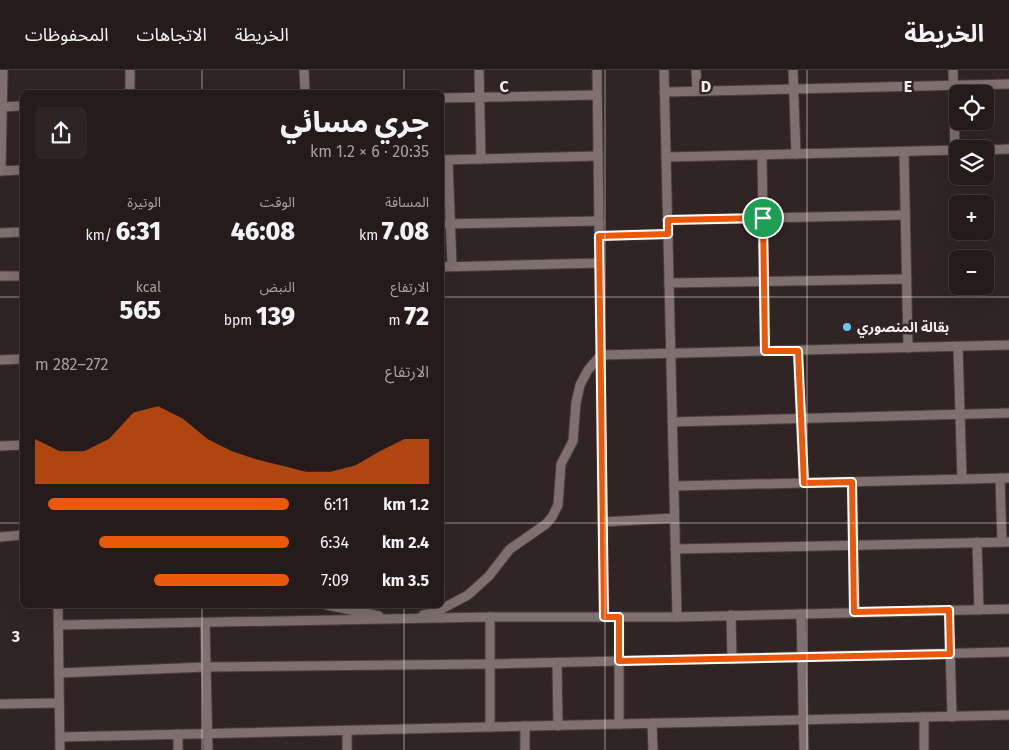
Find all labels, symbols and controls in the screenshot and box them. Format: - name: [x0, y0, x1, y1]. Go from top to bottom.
- text: الخريطة: [904, 20, 984, 48]
- text: المحفوظات: [25, 24, 109, 46]
- text: الاتجاهات: [137, 24, 207, 46]
- text: الخريطة: [235, 24, 289, 46]
- text: C: [499, 77, 509, 96]
- text: D: [701, 77, 711, 96]
- text: E: [904, 77, 912, 96]
- map controls: [949, 85, 994, 295]
- button: locate: [949, 85, 994, 130]
- text: جري مسائي: [280, 106, 429, 139]
- button: share: [35, 107, 87, 159]
- button: layers: [949, 140, 994, 185]
- text: 20:35 · 6 × 1.2 km: [310, 142, 429, 161]
- text: الوتيرة: [127, 194, 161, 211]
- text: الوقت: [260, 194, 295, 211]
- text: المسافة: [385, 194, 429, 211]
- button: +: [949, 195, 994, 240]
- pin: [742, 197, 784, 239]
- icon: arrive: [749, 204, 777, 232]
- text: 6:31: [116, 217, 161, 247]
- text: 46:08: [231, 217, 295, 247]
- text: 7.08: [382, 217, 429, 247]
- text: /km: [86, 227, 116, 244]
- text: km: [359, 227, 382, 244]
- button: −: [949, 250, 994, 295]
- text: kcal: [136, 279, 161, 296]
- text: النبض: [259, 279, 295, 296]
- text: الارتفاع: [391, 279, 429, 296]
- text: 565: [119, 296, 161, 326]
- text: 139: [256, 302, 295, 332]
- text: 72: [404, 302, 429, 332]
- text: bpm: [224, 312, 256, 329]
- text: m: [389, 312, 404, 329]
- place label: بقالة المنصوري: [857, 319, 949, 338]
- marker: بقالة المنصوري: [841, 321, 853, 333]
- text: 272–282 m: [35, 355, 108, 374]
- text: الارتفاع: [385, 362, 429, 381]
- text: 6:11: [324, 495, 349, 514]
- text: 1.2 km: [383, 495, 429, 514]
- text: 6:34: [320, 533, 349, 552]
- text: 2.4 km: [382, 533, 429, 552]
- text: 7:09: [321, 571, 349, 590]
- text: 3.5 km: [382, 571, 429, 590]
- text: 3: [11, 627, 20, 646]

